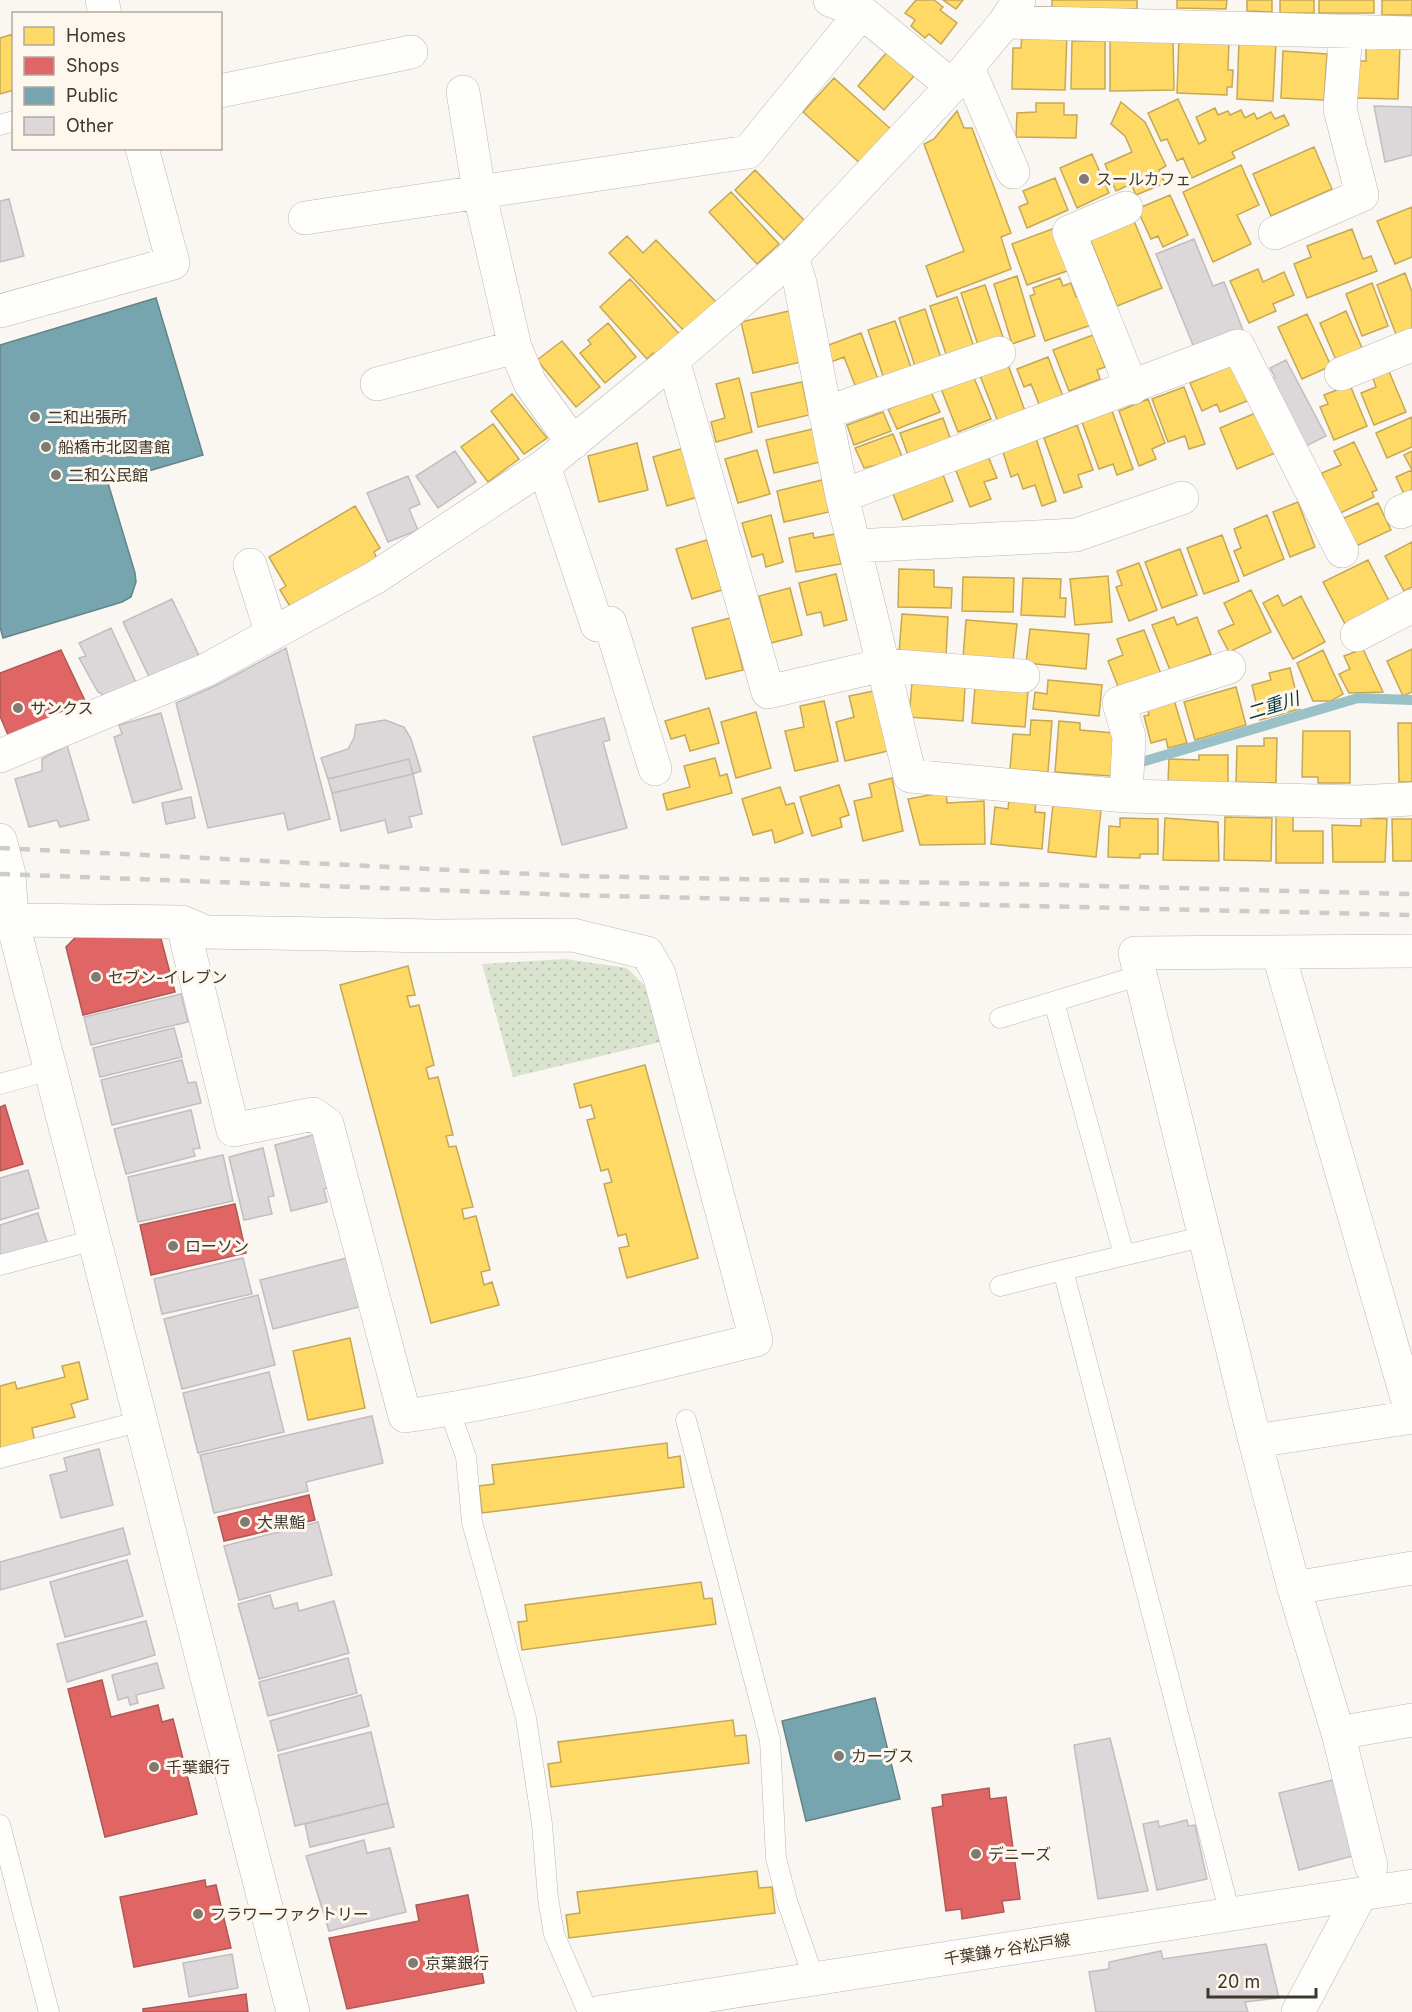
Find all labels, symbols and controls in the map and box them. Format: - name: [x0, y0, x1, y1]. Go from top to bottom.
- legend: [12, 12, 222, 150]
- text: Homes: [66, 25, 126, 46]
- text: Shops: [66, 55, 120, 76]
- text: Public: [66, 85, 118, 106]
- text: Other: [66, 115, 114, 136]
- place label: スールカフェ: [1096, 169, 1192, 189]
- marker: スールカフェ: [1077, 172, 1091, 186]
- place label: 二和出張所: [47, 407, 127, 427]
- marker: 二和出張所: [28, 410, 42, 424]
- place label: 船橋市北図書館: [58, 437, 170, 457]
- marker: 船橋市北図書館: [39, 440, 53, 454]
- place label: 二和公民館: [68, 465, 148, 485]
- marker: 二和公民館: [49, 468, 63, 482]
- water label: 二重川: [1244, 687, 1304, 723]
- place label: サンクス: [30, 698, 94, 718]
- marker: サンクス: [11, 701, 25, 715]
- place label: セブン-イレブン: [108, 967, 227, 987]
- marker: セブン-イレブン: [89, 970, 103, 984]
- place label: ローソン: [185, 1236, 249, 1256]
- marker: ローソン: [166, 1239, 180, 1253]
- place label: 大黒鮨: [257, 1512, 305, 1532]
- marker: 大黒鮨: [238, 1515, 252, 1529]
- place label: カーブス: [851, 1746, 914, 1766]
- marker: カーブス: [832, 1749, 846, 1763]
- place label: 千葉銀行: [166, 1757, 230, 1777]
- marker: 千葉銀行: [147, 1760, 161, 1774]
- place label: デニーズ: [988, 1844, 1051, 1864]
- marker: デニーズ: [969, 1847, 983, 1861]
- place label: フラワーファクトリー: [210, 1904, 369, 1924]
- marker: フラワーファクトリー: [191, 1907, 205, 1921]
- street label: 千葉鎌ヶ谷松戸線: [942, 1929, 1072, 1969]
- place label: 京葉銀行: [425, 1953, 489, 1973]
- marker: 京葉銀行: [406, 1956, 420, 1970]
- scale bar: [1208, 1961, 1316, 1999]
- text: 20 m: [1217, 1971, 1260, 1992]

